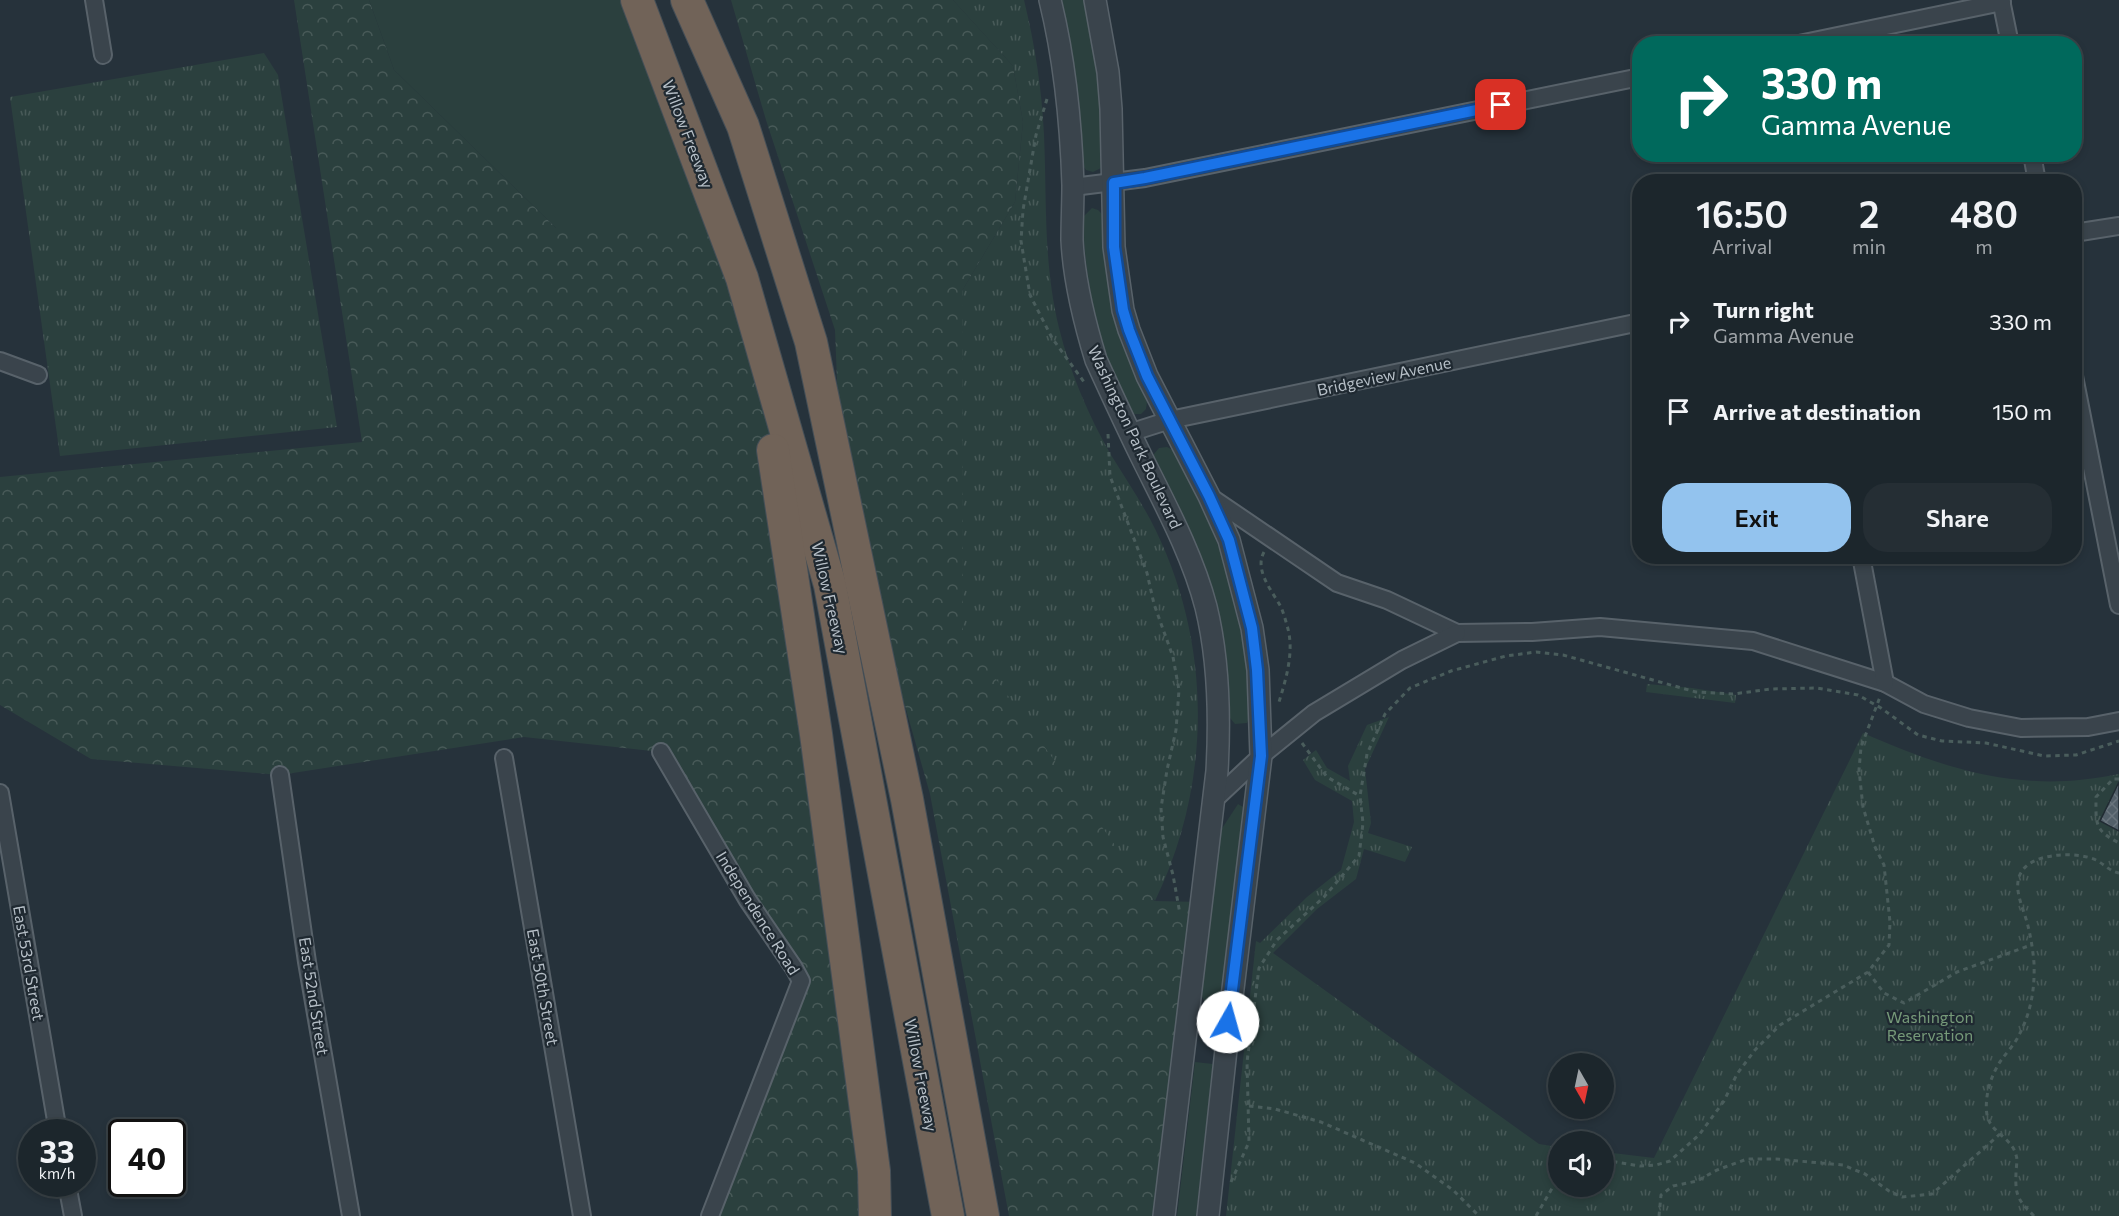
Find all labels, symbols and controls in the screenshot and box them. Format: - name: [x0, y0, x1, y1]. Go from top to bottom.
- text: 330 m: [1761, 56, 1882, 108]
- icon: right: [1662, 60, 1740, 138]
- street label: Willow Freeway: [659, 77, 718, 191]
- pin: [1475, 79, 1526, 130]
- icon: arrive: [1484, 88, 1517, 121]
- text: Gamma Avenue: [1761, 108, 1951, 141]
- text: 16:50: [1696, 191, 1788, 235]
- text: 2: [1859, 191, 1879, 235]
- text: 480: [1950, 191, 2018, 235]
- text: Arrival: [1712, 234, 1772, 258]
- text: min: [1852, 234, 1886, 258]
- text: m: [1975, 234, 1993, 258]
- text: Turn right: [1713, 296, 1814, 323]
- icon: right: [1662, 305, 1695, 338]
- text: 330 m: [1989, 308, 2052, 335]
- text: Gamma Avenue: [1713, 323, 1854, 347]
- street label: Washington Park Boulevard: [1085, 342, 1186, 531]
- street label: Bridgeview Avenue: [1315, 352, 1453, 399]
- icon: arrive: [1662, 395, 1695, 428]
- text: Arrive at destination: [1713, 398, 1921, 425]
- text: 150 m: [1992, 398, 2052, 425]
- button: Exit: [1662, 483, 1851, 552]
- button: Share: [1863, 483, 2052, 552]
- street label: Willow Freeway: [808, 540, 853, 656]
- street label: Independence Road: [713, 847, 804, 978]
- street label: East 53rd Street: [10, 904, 49, 1022]
- street label: East 50th Street: [524, 927, 563, 1047]
- street label: East 52nd Street: [296, 935, 333, 1057]
- position arrow: [1196, 990, 1260, 1054]
- park label: Washington Reservation: [1886, 1007, 1974, 1044]
- street label: Willow Freeway: [901, 1017, 942, 1133]
- north arrow: [1548, 1053, 1614, 1119]
- map controls: [1548, 1053, 1614, 1197]
- speed limit sign: 40: [108, 1119, 186, 1197]
- button: sound: [1548, 1131, 1614, 1197]
- text: 33: [40, 1132, 74, 1169]
- text: km/h: [39, 1164, 75, 1182]

